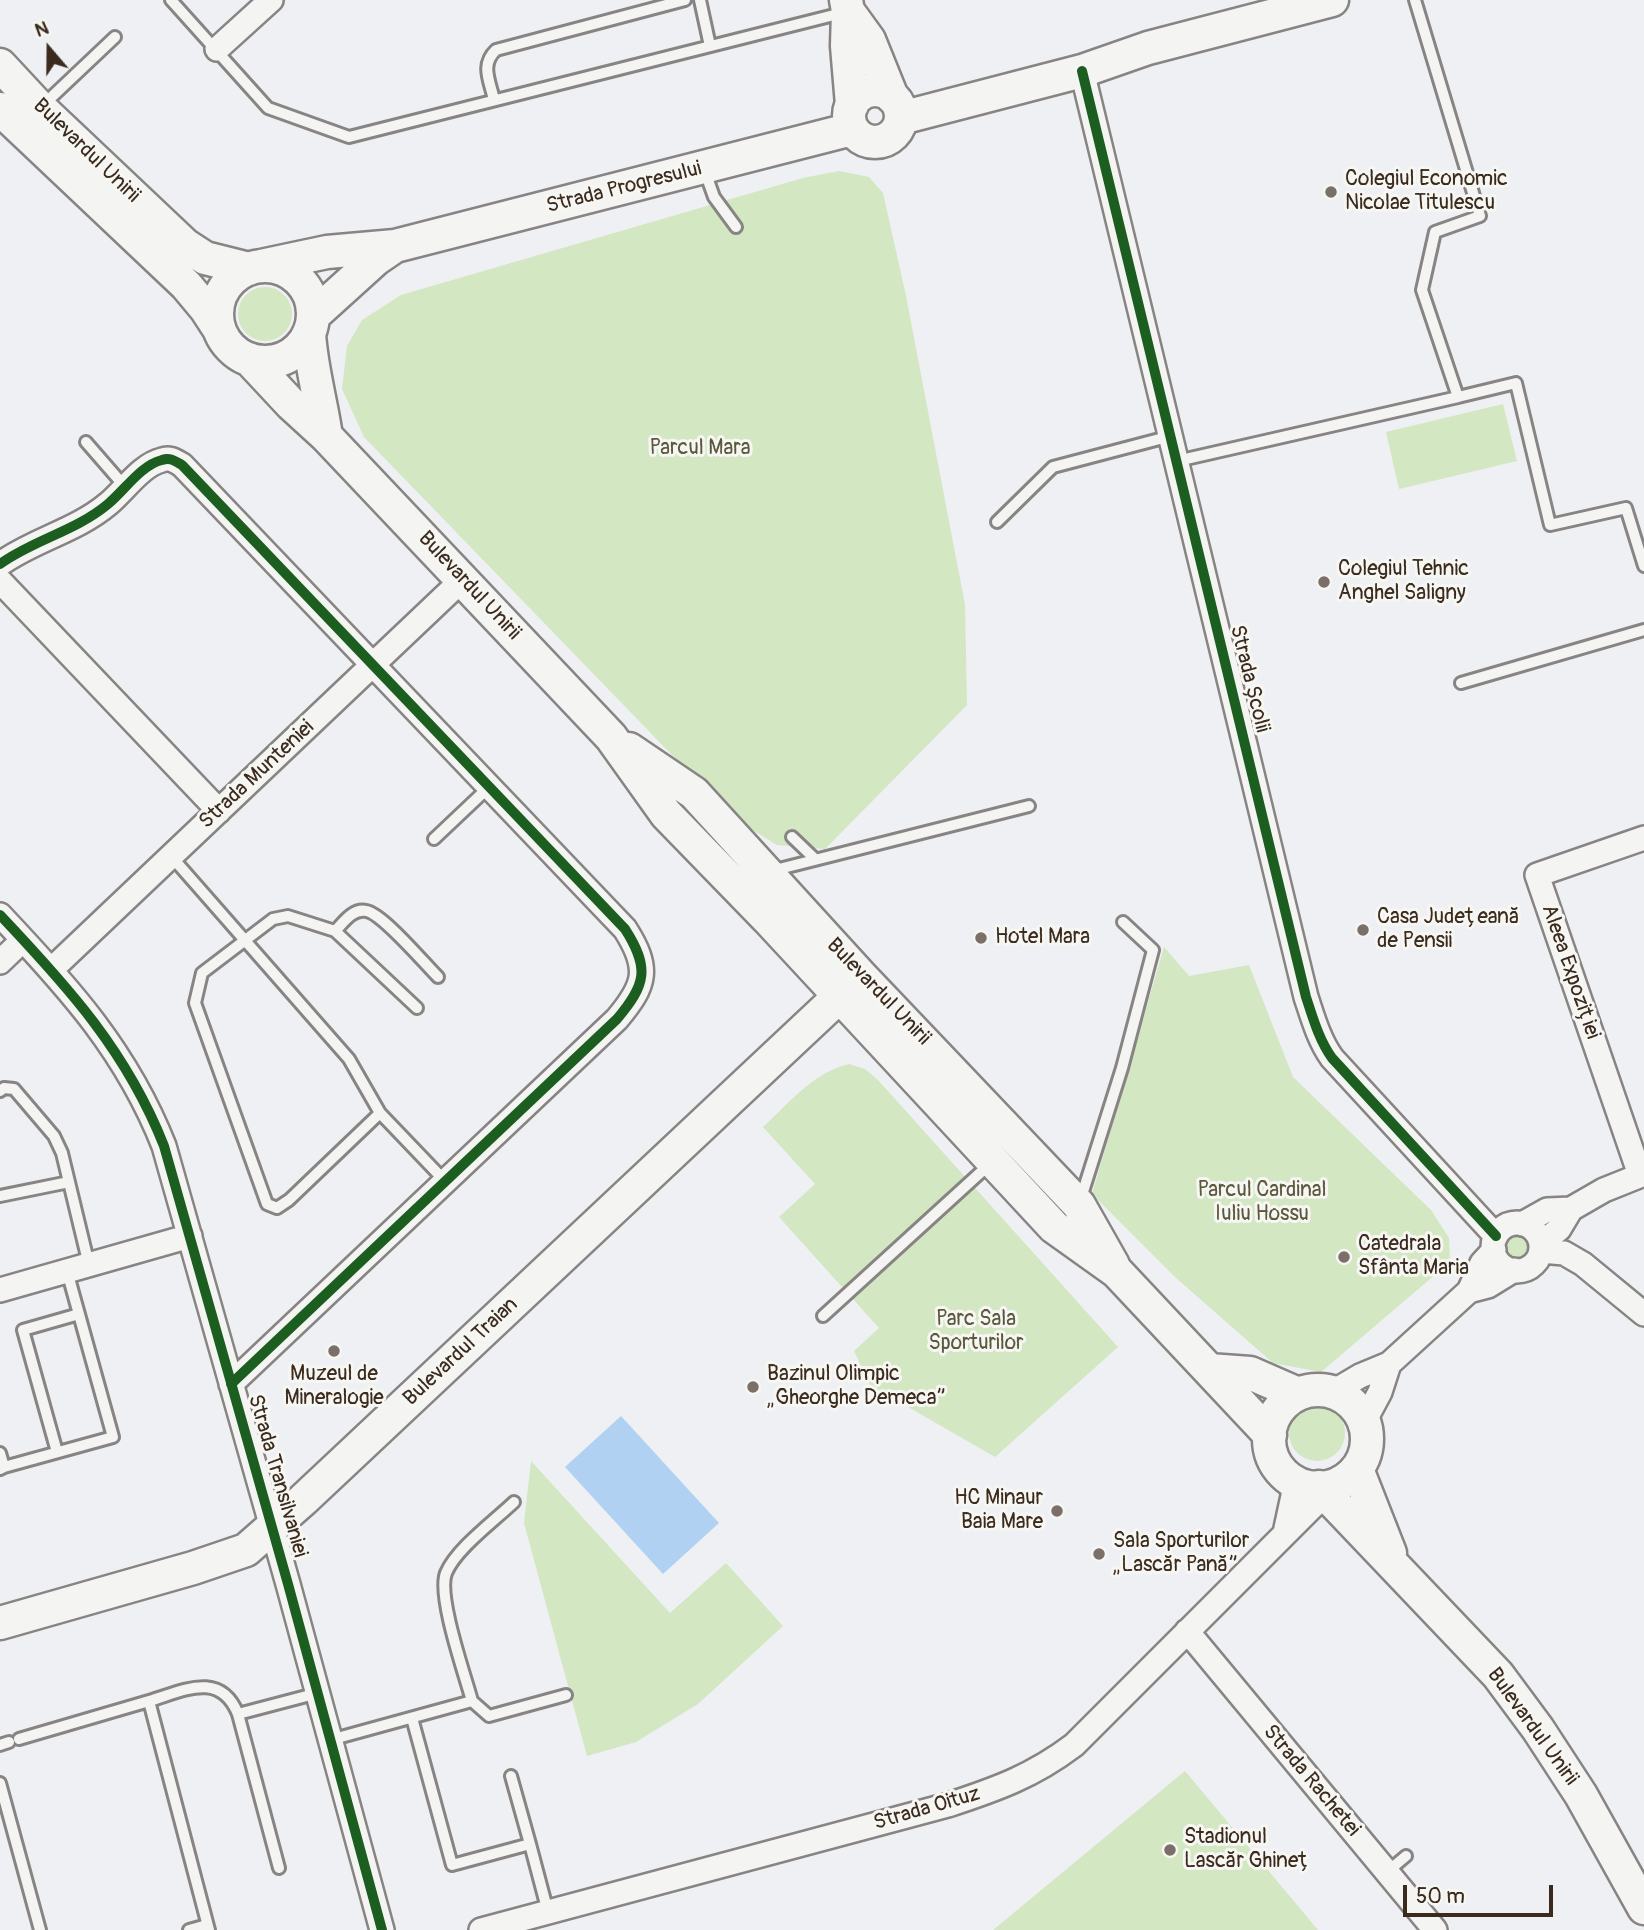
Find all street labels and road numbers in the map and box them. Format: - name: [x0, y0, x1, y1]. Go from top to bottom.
- street label: Bulevardul Unirii: [27, 94, 145, 208]
- street label: Strada Progresului: [544, 157, 704, 219]
- street label: Bulevardul Unirii: [412, 527, 526, 645]
- street label: Strada Școlii: [1224, 623, 1274, 735]
- street label: Strada Munteniei: [194, 715, 320, 835]
- street label: Aleea Expoziției: [1535, 902, 1605, 1042]
- street label: Bulevardul Unirii: [821, 933, 935, 1051]
- street label: Bulevardul Traian: [398, 1292, 524, 1412]
- street label: Strada Transilvaniei: [242, 1392, 312, 1560]
- street label: Bulevardul Unirii: [1481, 1663, 1583, 1791]
- street label: Strada Rachetei: [1257, 1720, 1365, 1842]
- street label: Strada Oituz: [871, 1782, 983, 1836]

